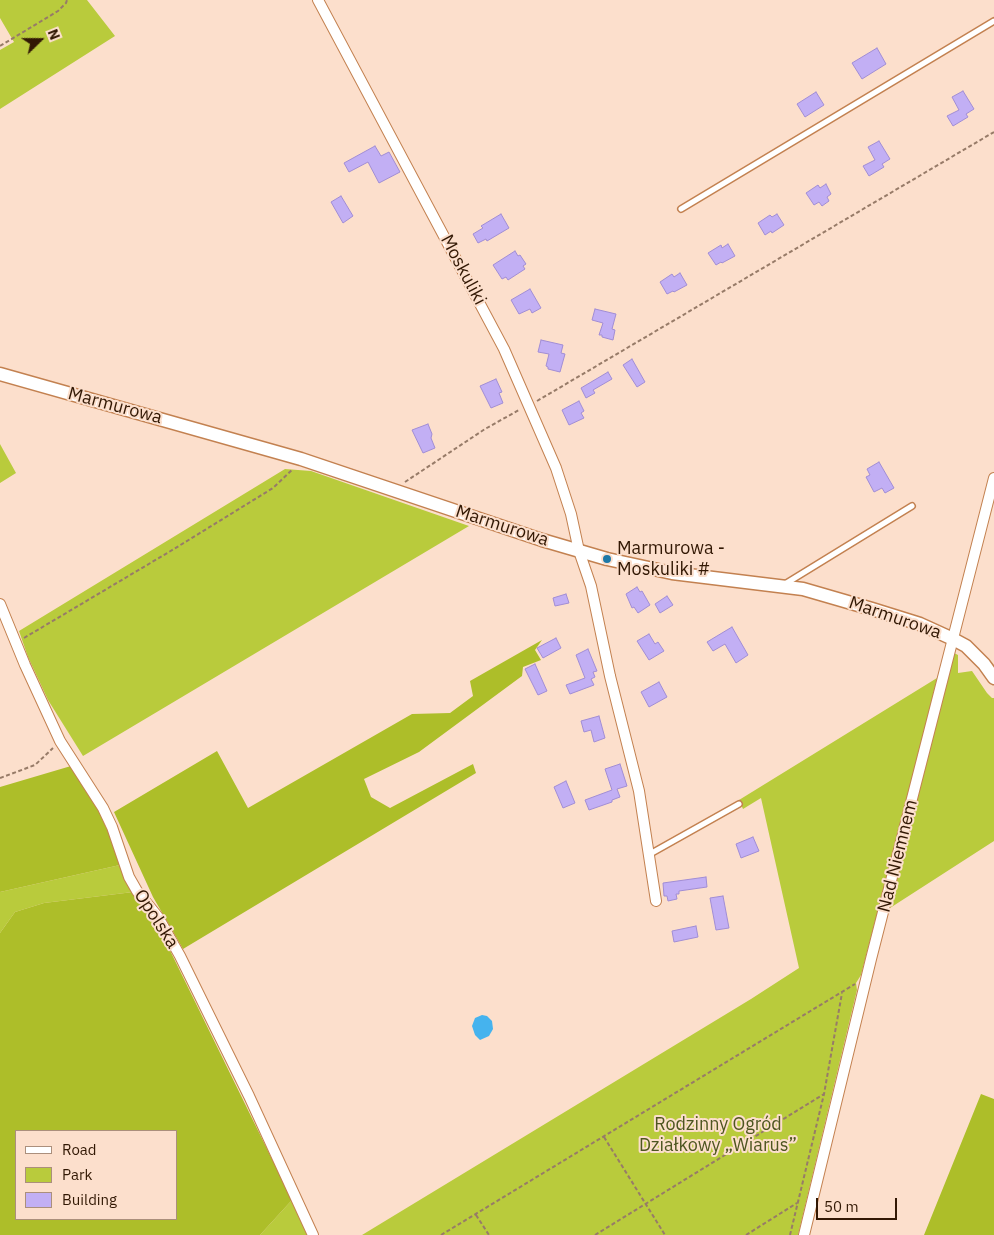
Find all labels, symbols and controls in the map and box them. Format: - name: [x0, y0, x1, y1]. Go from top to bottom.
- north arrow: [15, 15, 65, 65]
- text: N: [44, 26, 64, 42]
- street label: Moskuliki: [436, 231, 490, 309]
- street label: Marmurowa: [66, 383, 164, 429]
- street label: Marmurowa: [453, 501, 551, 551]
- place label: Marmurowa - Moskuliki #: [617, 538, 725, 580]
- marker: Marmurowa - Moskuliki #: [601, 553, 613, 565]
- street label: Marmurowa: [846, 592, 944, 644]
- street label: Nad Niemnem: [874, 797, 922, 915]
- street label: Opolska: [129, 885, 183, 953]
- park label: Rodzinny Ogród Działkowy „Wiarus”: [639, 1114, 797, 1156]
- legend: [15, 1130, 178, 1220]
- text: Road: [62, 1140, 97, 1159]
- text: Park: [62, 1165, 92, 1184]
- scale bar: [819, 1188, 900, 1220]
- text: Building: [62, 1190, 117, 1209]
- text: 50 m: [824, 1197, 859, 1216]

